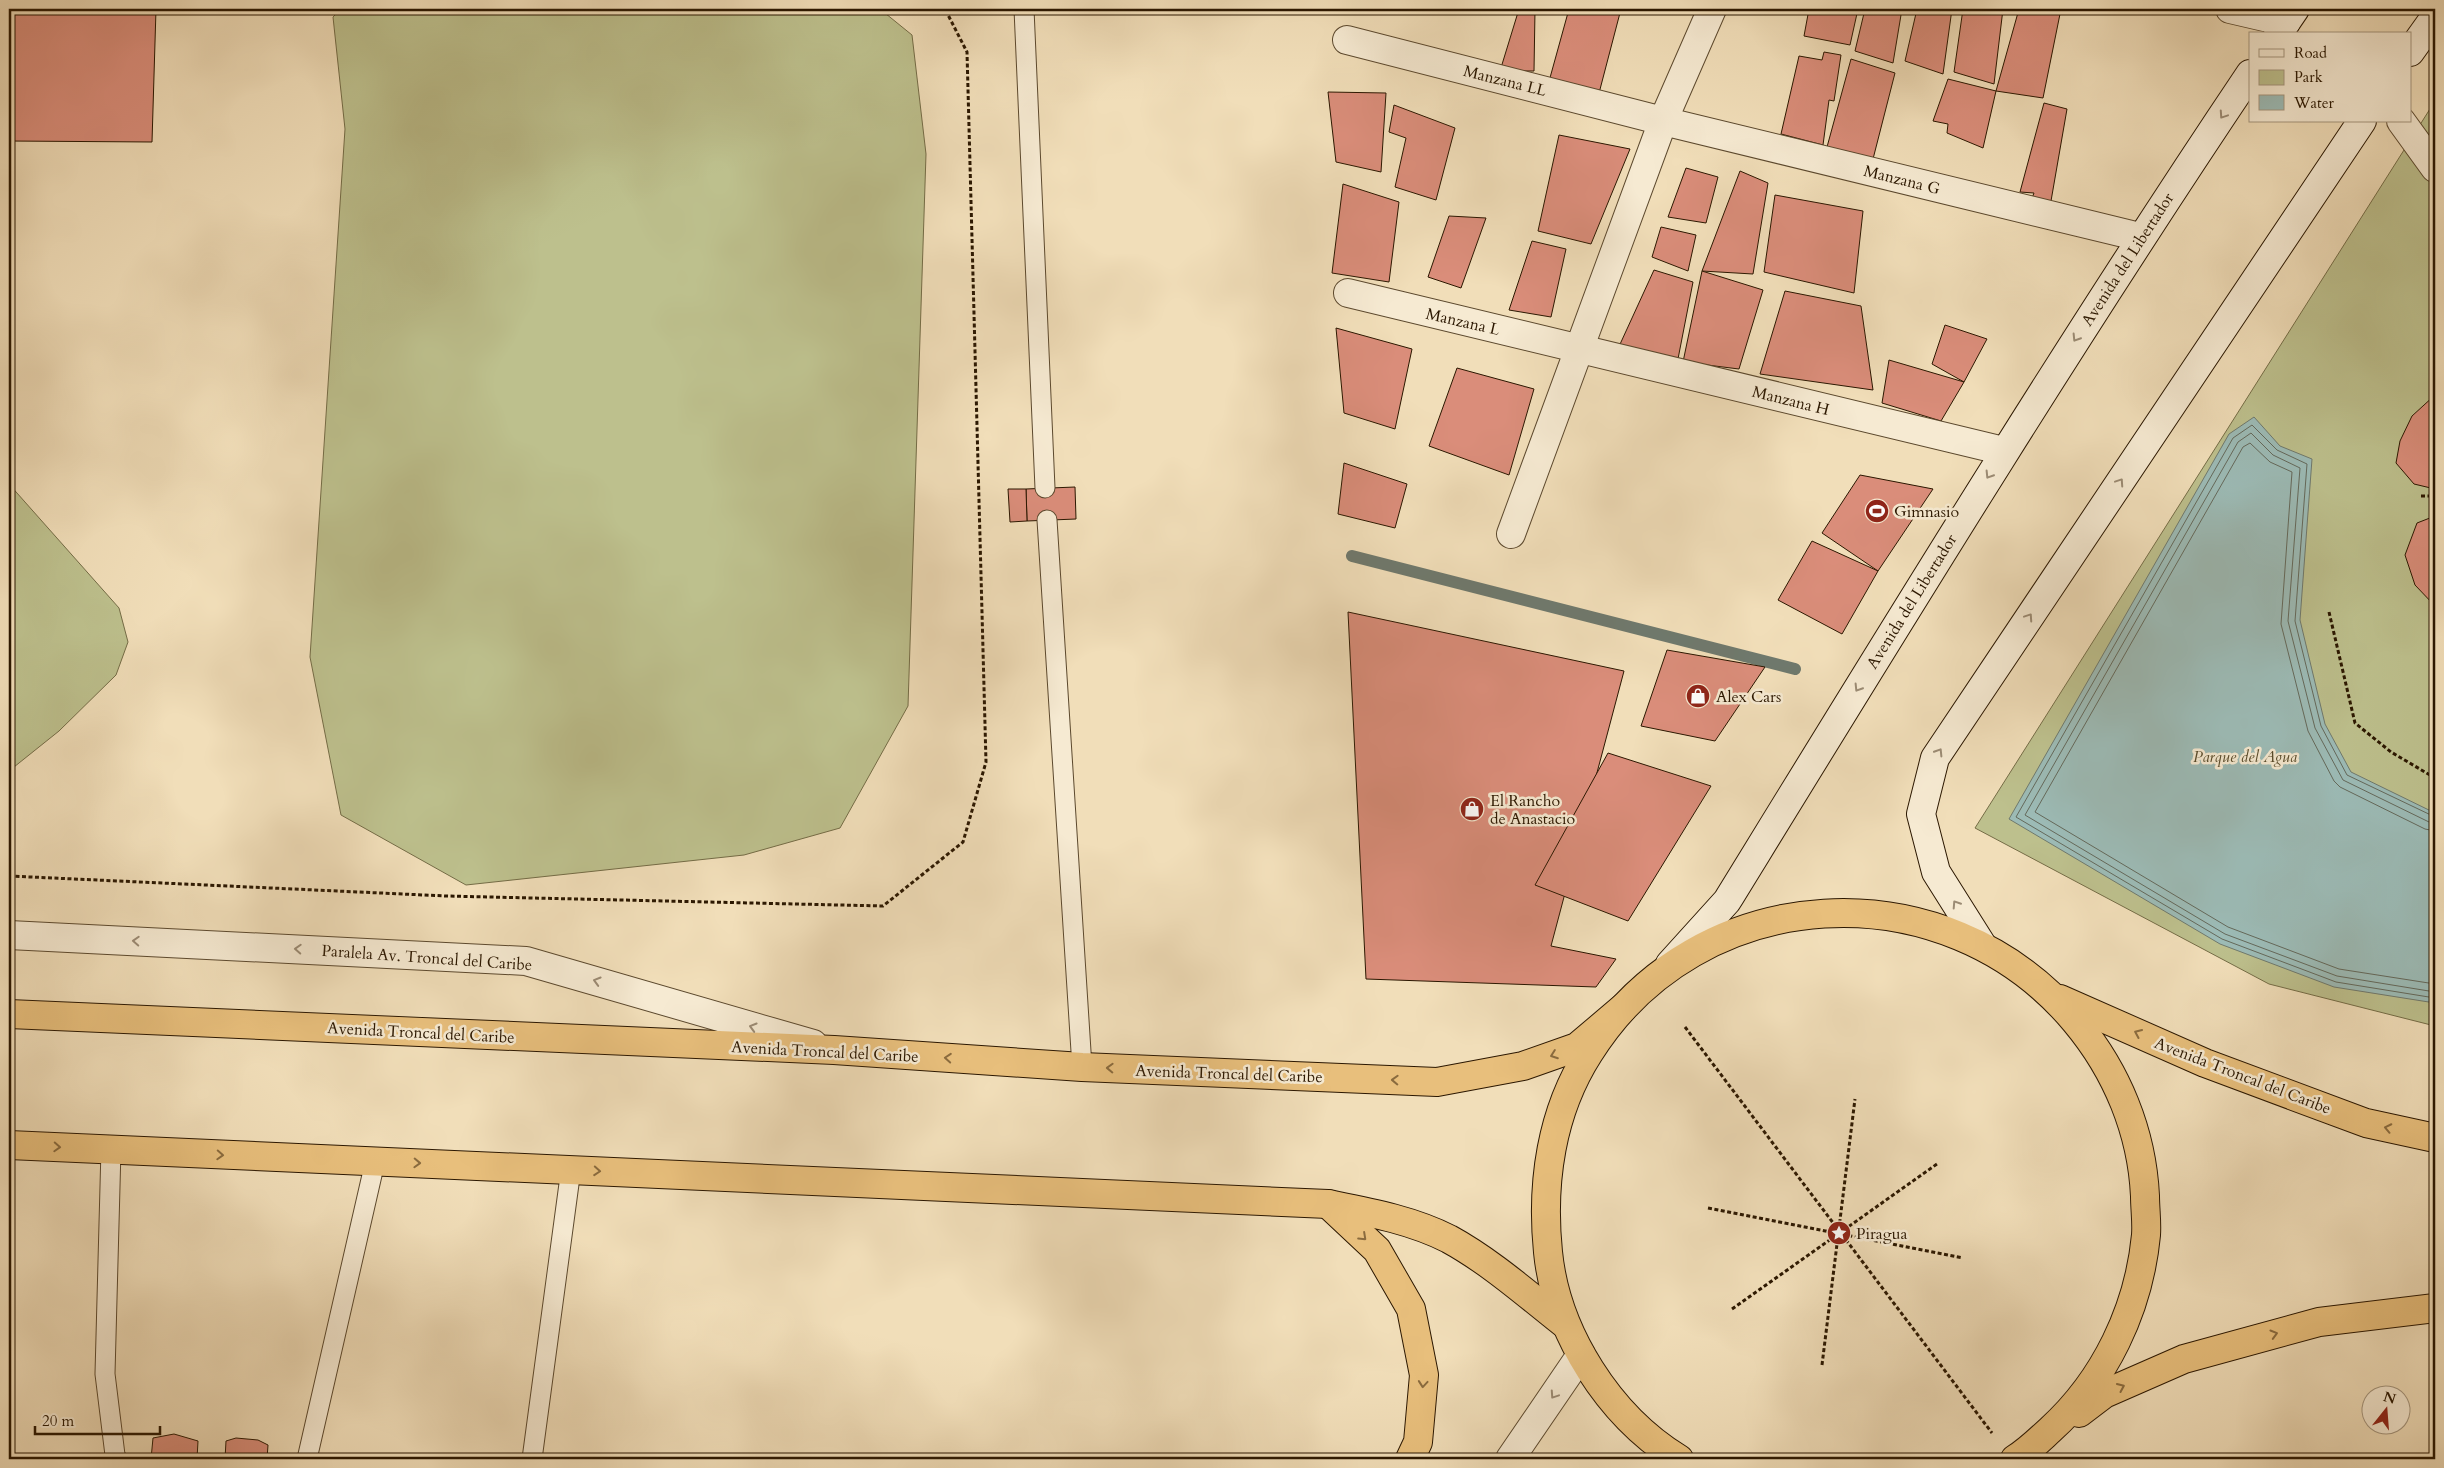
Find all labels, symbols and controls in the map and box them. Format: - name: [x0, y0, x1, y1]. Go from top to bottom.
- legend: [2249, 32, 2412, 122]
- text: Road: [2294, 43, 2327, 63]
- street label: Manzana LL: [1461, 60, 1549, 102]
- text: Park: [2294, 67, 2323, 87]
- text: Water: [2293, 93, 2335, 113]
- one-way arrow: [2220, 109, 2229, 118]
- street label: Manzana G: [1861, 160, 1943, 200]
- street label: Avenida del Libertador: [2076, 188, 2179, 331]
- street label: Manzana L: [1424, 303, 1502, 341]
- one-way arrow: [2073, 333, 2082, 342]
- street label: Manzana H: [1750, 381, 1832, 421]
- one-way arrow: [1986, 470, 1995, 479]
- one-way arrow: [2114, 478, 2123, 488]
- sports icon: Gimnasio: [1864, 498, 1890, 524]
- place label: Gimnasio: [1894, 501, 1960, 523]
- street label: Avenida del Libertador: [1861, 530, 1962, 673]
- one-way arrow: [2023, 613, 2032, 623]
- shop icon: Alex Cars: [1685, 683, 1711, 709]
- one-way arrow: [1855, 683, 1864, 692]
- place label: Alex Cars: [1716, 686, 1781, 708]
- park label: Parque del Agua: [2193, 746, 2297, 768]
- one-way arrow: [1933, 748, 1943, 757]
- place label: El Rancho de Anastacio: [1490, 790, 1576, 830]
- shop icon: El Rancho de Anastacio: [1459, 796, 1485, 822]
- one-way arrow: [1953, 900, 1962, 909]
- one-way arrow: [131, 936, 139, 947]
- street label: Paralela Av. Troncal del Caribe: [321, 940, 533, 976]
- one-way arrow: [294, 944, 302, 955]
- one-way arrow: [594, 977, 602, 987]
- street label: Avenida Troncal del Caribe: [327, 1017, 515, 1049]
- one-way arrow: [750, 1022, 758, 1032]
- one-way arrow: [2134, 1029, 2143, 1040]
- street label: Avenida Troncal del Caribe: [2151, 1032, 2334, 1120]
- street label: Avenida Troncal del Caribe: [731, 1036, 919, 1068]
- one-way arrow: [1551, 1049, 1559, 1059]
- one-way arrow: [944, 1052, 952, 1063]
- street label: Avenida Troncal del Caribe: [1135, 1060, 1323, 1088]
- one-way arrow: [1106, 1062, 1114, 1073]
- one-way arrow: [1391, 1074, 1399, 1085]
- one-way arrow: [2383, 1123, 2392, 1134]
- one-way arrow: [54, 1142, 62, 1152]
- one-way arrow: [216, 1149, 224, 1160]
- one-way arrow: [413, 1158, 421, 1169]
- one-way arrow: [593, 1165, 601, 1176]
- place icon: Piragua: [1826, 1220, 1852, 1246]
- place label: Piragua: [1856, 1223, 1907, 1245]
- one-way arrow: [1358, 1231, 1367, 1240]
- one-way arrow: [2269, 1330, 2277, 1340]
- one-way arrow: [1418, 1380, 1429, 1388]
- one-way arrow: [2116, 1382, 2125, 1393]
- north arrow: [2362, 1386, 2412, 1436]
- text: N: [2381, 1387, 2398, 1409]
- one-way arrow: [1551, 1390, 1560, 1399]
- scale bar: [35, 1403, 160, 1435]
- text: 20 m: [42, 1411, 74, 1431]

